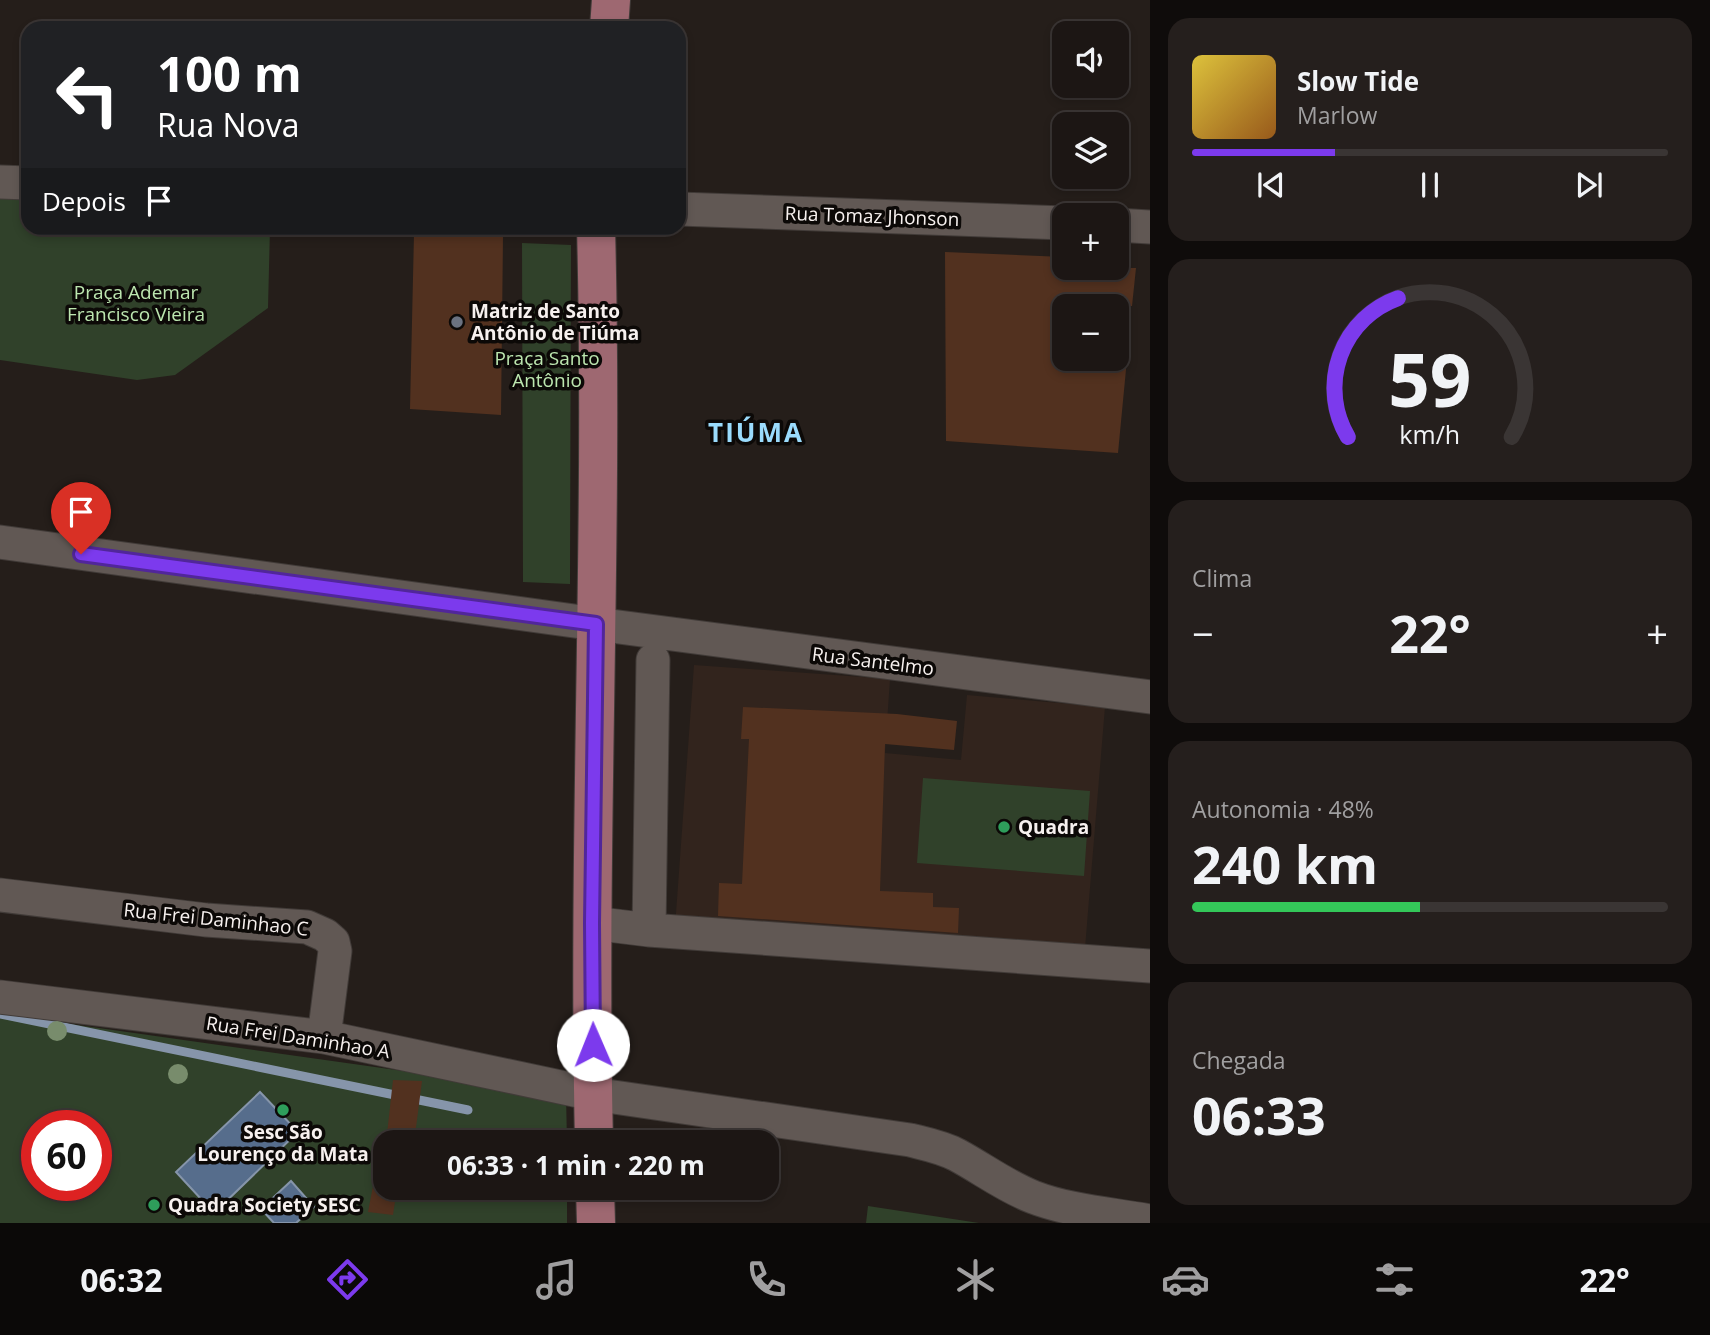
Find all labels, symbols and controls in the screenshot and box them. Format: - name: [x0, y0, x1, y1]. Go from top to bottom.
- map controls: [1052, 21, 1129, 371]
- button: sound: [1052, 21, 1129, 98]
- text: 100 m: [157, 40, 302, 106]
- icon: left: [42, 49, 133, 140]
- text: Slow Tide: [1297, 63, 1419, 99]
- text: Marlow: [1297, 99, 1377, 131]
- text: Rua Nova: [157, 103, 300, 146]
- button: layers: [1052, 112, 1129, 189]
- icon: previous: [1252, 166, 1290, 204]
- icon: pause: [1411, 166, 1449, 204]
- icon: next: [1570, 166, 1608, 204]
- icon: arrive: [140, 182, 178, 220]
- text: Depois: [42, 183, 126, 219]
- street label: Rua Tomaz Jhonson: [784, 200, 960, 232]
- button: +: [1052, 203, 1129, 280]
- park label: Praça Ademar Francisco Vieira: [67, 279, 205, 327]
- button: −: [1052, 294, 1129, 371]
- place label: Matriz de Santo Antônio de Tiúma: [471, 298, 639, 346]
- marker: Matriz de Santo Antônio de Tiúma: [449, 314, 465, 330]
- text: 59: [1388, 329, 1472, 428]
- park label: Praça Santo Antônio: [494, 345, 600, 393]
- district label: TIÚMA: [708, 414, 804, 450]
- text: km/h: [1400, 416, 1460, 450]
- pin: [51, 482, 111, 554]
- icon: arrive: [62, 493, 100, 531]
- text: Clima: [1192, 562, 1252, 594]
- text: 22°: [1389, 597, 1471, 668]
- text: −: [1192, 607, 1214, 659]
- text: +: [1646, 607, 1668, 659]
- street label: Rua Santelmo: [810, 641, 936, 681]
- text: Autonomia · 48%: [1192, 793, 1374, 825]
- place label: Quadra: [1018, 814, 1089, 840]
- marker: Quadra: [996, 819, 1012, 835]
- text: 240 km: [1192, 828, 1378, 899]
- street label: Rua Frei Daminhao C: [122, 896, 310, 942]
- position arrow: [556, 1008, 630, 1082]
- street label: Rua Frei Daminhao A: [204, 1010, 392, 1064]
- text: Chegada: [1192, 1044, 1286, 1076]
- text: 06:33: [1192, 1079, 1326, 1150]
- marker: Sesc São Lourenço da Mata: [275, 1102, 291, 1118]
- speed limit sign: 60: [21, 1110, 112, 1201]
- place label: Sesc São Lourenço da Mata: [197, 1119, 369, 1167]
- text: 06:33 · 1 min · 220 m: [447, 1147, 705, 1183]
- place label: Quadra Society SESC: [168, 1192, 361, 1218]
- marker: Quadra Society SESC: [146, 1197, 162, 1213]
- icon: directions: [323, 1255, 372, 1304]
- icon: music: [532, 1255, 581, 1304]
- icon: phone: [742, 1255, 791, 1304]
- icon: climate: [951, 1255, 1000, 1304]
- icon: car: [1161, 1255, 1210, 1304]
- icon: filters: [1370, 1255, 1419, 1304]
- text: 06:32: [80, 1258, 163, 1301]
- text: 22°: [1579, 1258, 1630, 1301]

